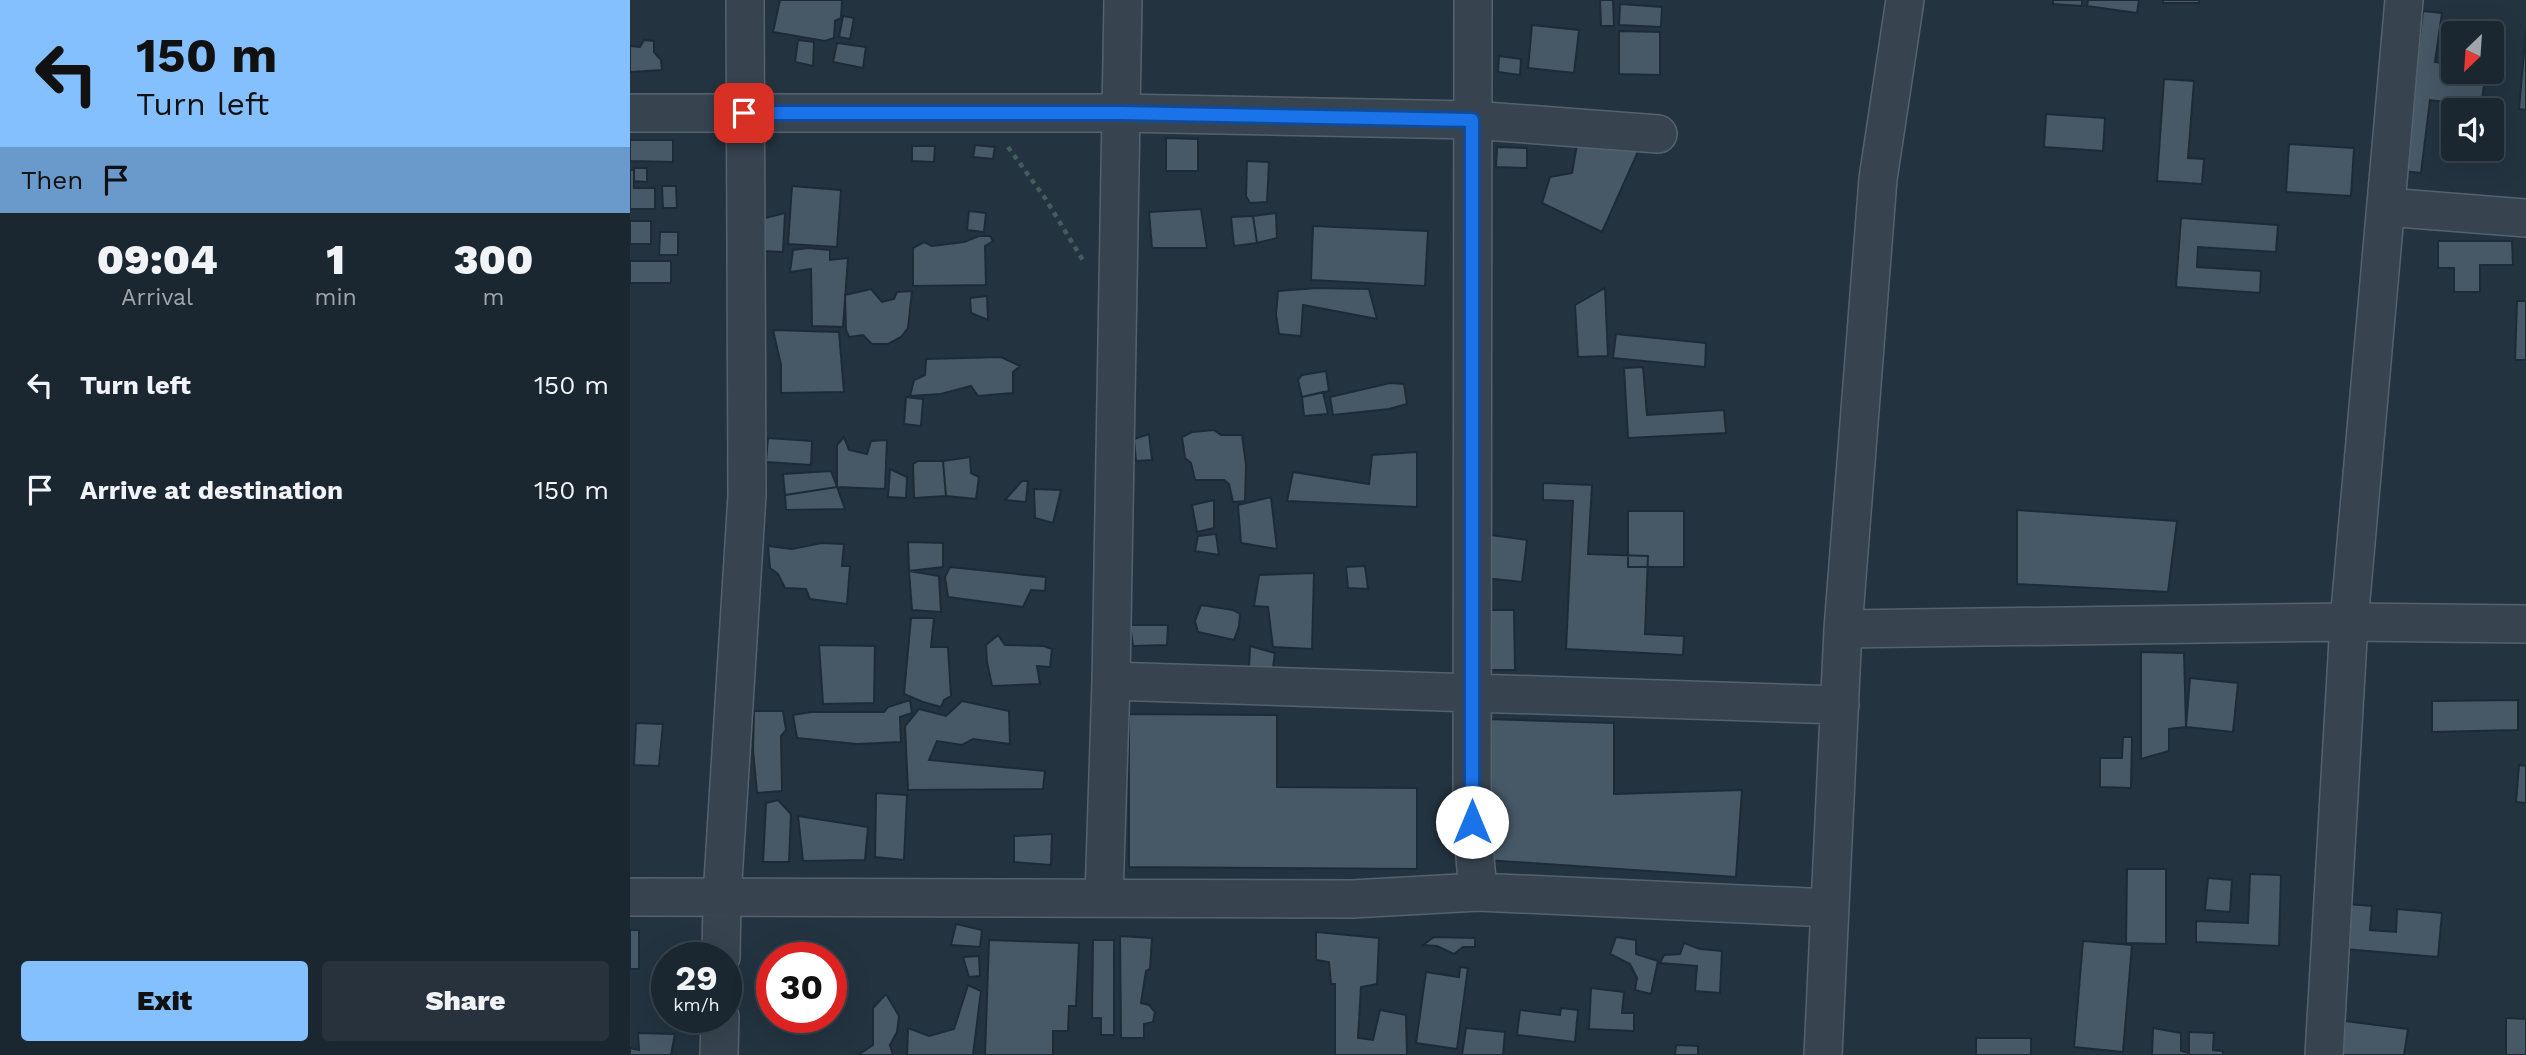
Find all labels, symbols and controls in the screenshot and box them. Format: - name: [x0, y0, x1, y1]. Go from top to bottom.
- north arrow: [2441, 21, 2504, 84]
- map controls: [2441, 21, 2504, 161]
- text: 150 m: [136, 26, 277, 84]
- icon: left: [21, 28, 112, 119]
- pin: [714, 83, 774, 143]
- text: Turn left: [136, 85, 269, 123]
- icon: arrive: [725, 94, 763, 132]
- button: sound: [2441, 98, 2504, 161]
- icon: arrive: [97, 161, 135, 199]
- text: Then: [21, 165, 83, 195]
- text: 09:04: [97, 235, 218, 284]
- text: 1: [326, 235, 345, 284]
- text: 300: [454, 235, 533, 284]
- text: Arrival: [121, 284, 193, 311]
- text: min: [314, 284, 357, 311]
- text: m: [482, 284, 504, 311]
- icon: left: [21, 366, 59, 404]
- text: Turn left: [80, 370, 191, 400]
- text: 150 m: [534, 370, 609, 400]
- icon: arrive: [21, 471, 59, 509]
- text: Arrive at destination: [80, 475, 343, 505]
- text: 150 m: [534, 475, 609, 505]
- position arrow: [1435, 785, 1509, 859]
- speed limit sign: 30: [756, 942, 847, 1033]
- text: 29: [675, 957, 718, 999]
- button: Exit: [21, 961, 308, 1041]
- button: Share: [322, 961, 609, 1041]
- text: km/h: [673, 994, 720, 1015]

